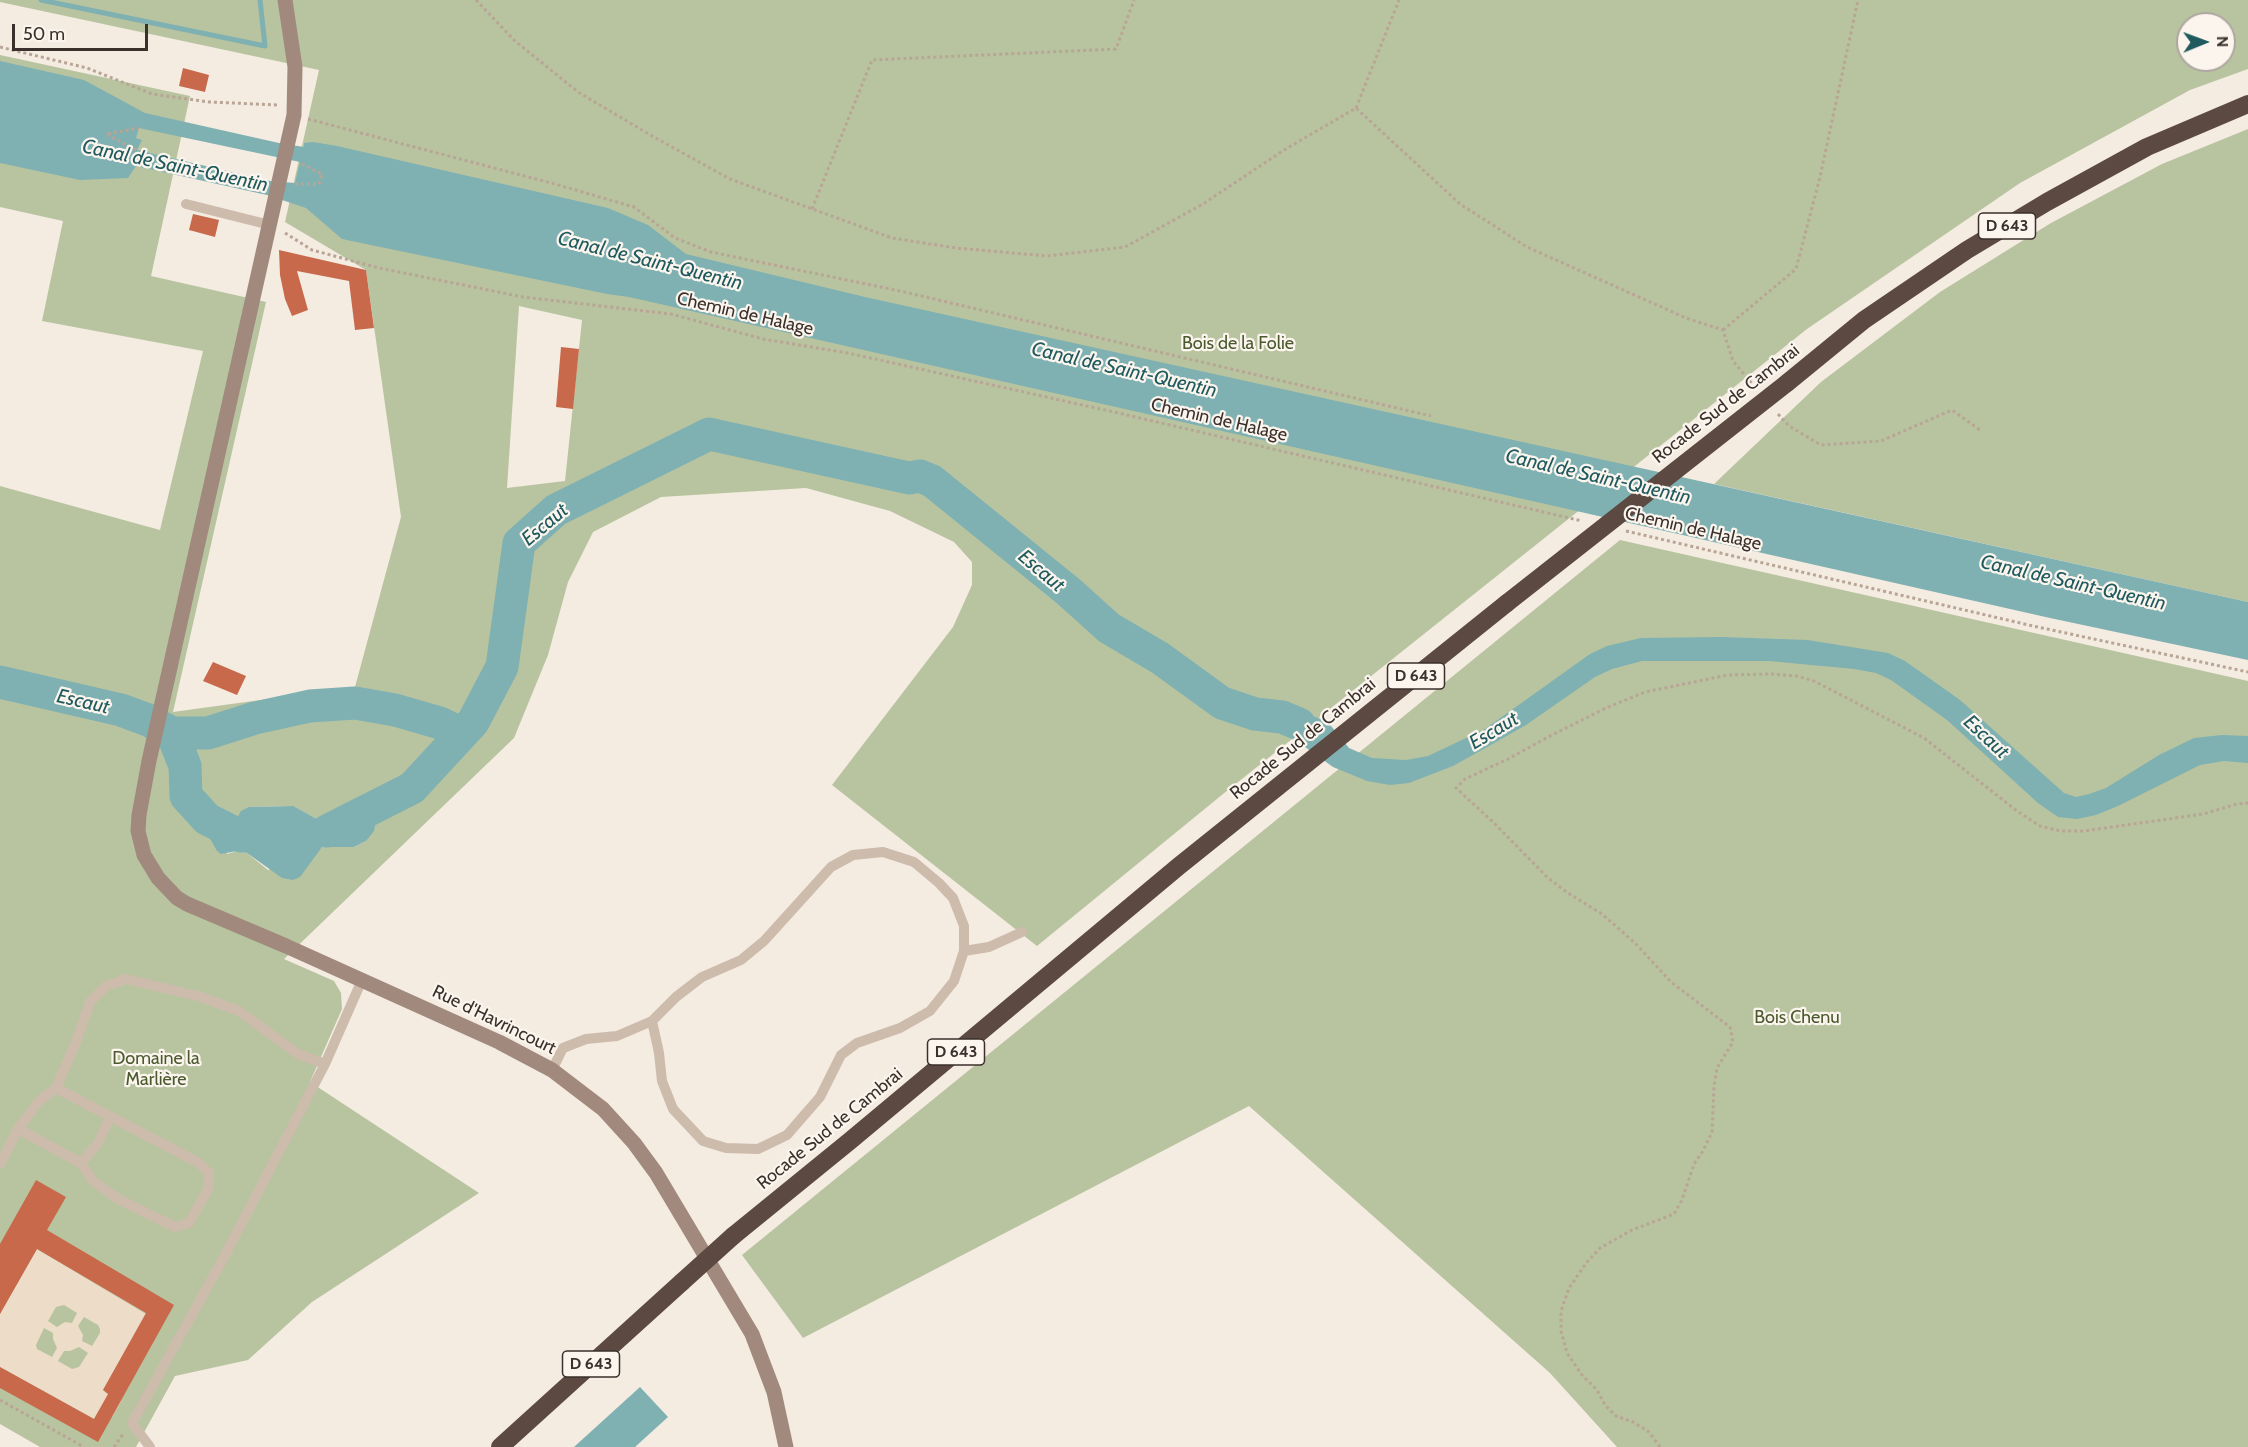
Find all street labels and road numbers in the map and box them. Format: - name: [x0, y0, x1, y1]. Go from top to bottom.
- road number: D 643: [1978, 213, 2036, 239]
- street label: Chemin de Halage: [675, 288, 815, 340]
- street label: Rocade Sud de Cambrai: [1648, 340, 1804, 468]
- street label: Chemin de Halage: [1149, 394, 1289, 446]
- street label: Chemin de Halage: [1623, 503, 1763, 555]
- road number: D 643: [1388, 663, 1444, 689]
- street label: Rocade Sud de Cambrai: [1226, 674, 1380, 804]
- street label: Rue d'Havrincourt: [429, 981, 559, 1059]
- road number: D 643: [928, 1039, 984, 1065]
- street label: Rocade Sud de Cambrai: [753, 1064, 907, 1194]
- road number: D 643: [562, 1351, 620, 1377]

